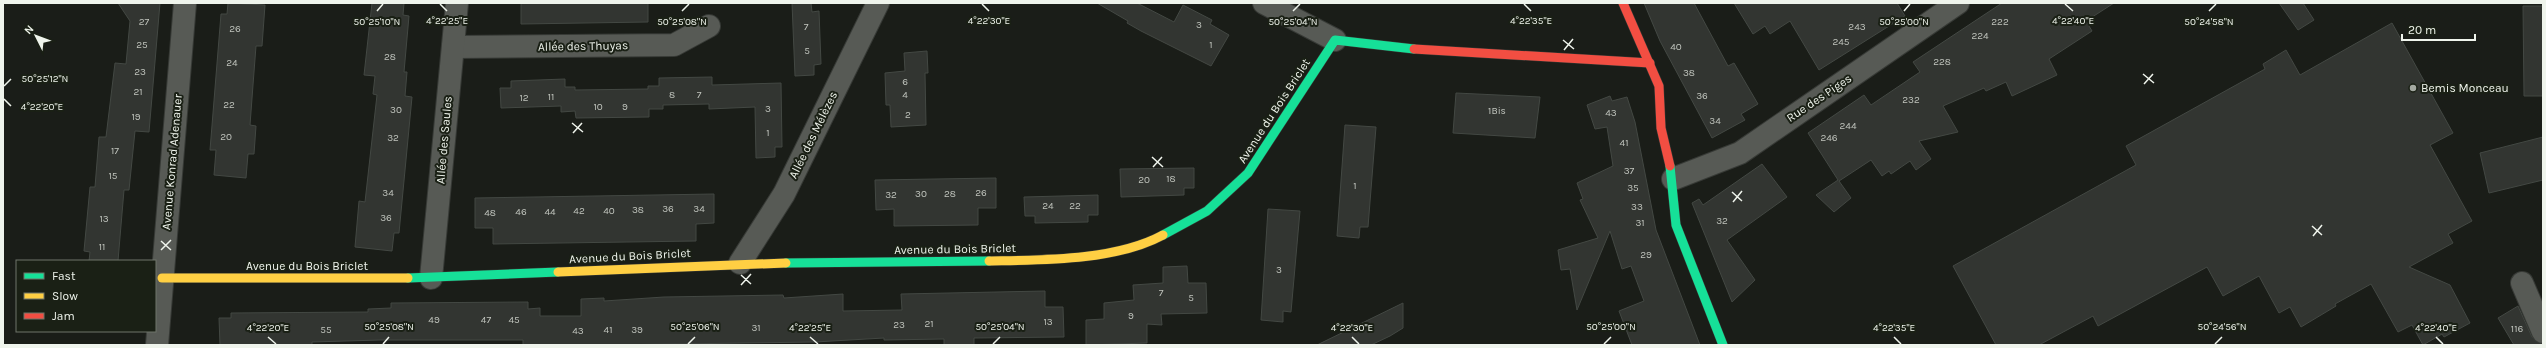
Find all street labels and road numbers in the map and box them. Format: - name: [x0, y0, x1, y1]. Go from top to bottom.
- street label: Allée des Thuyas: [538, 38, 628, 54]
- street label: Avenue du Bois Briclet: [1235, 56, 1313, 166]
- street label: Rue des Piges: [1784, 71, 1854, 125]
- street label: Allée des Mélèzes: [786, 89, 840, 181]
- street label: Avenue Konrad Adenauer: [159, 93, 185, 230]
- street label: Allée des Saules: [433, 95, 455, 185]
- street label: Avenue du Bois Briclet: [894, 241, 1017, 257]
- street label: Avenue du Bois Briclet: [569, 246, 692, 266]
- street label: Avenue du Bois Briclet: [246, 259, 368, 273]

